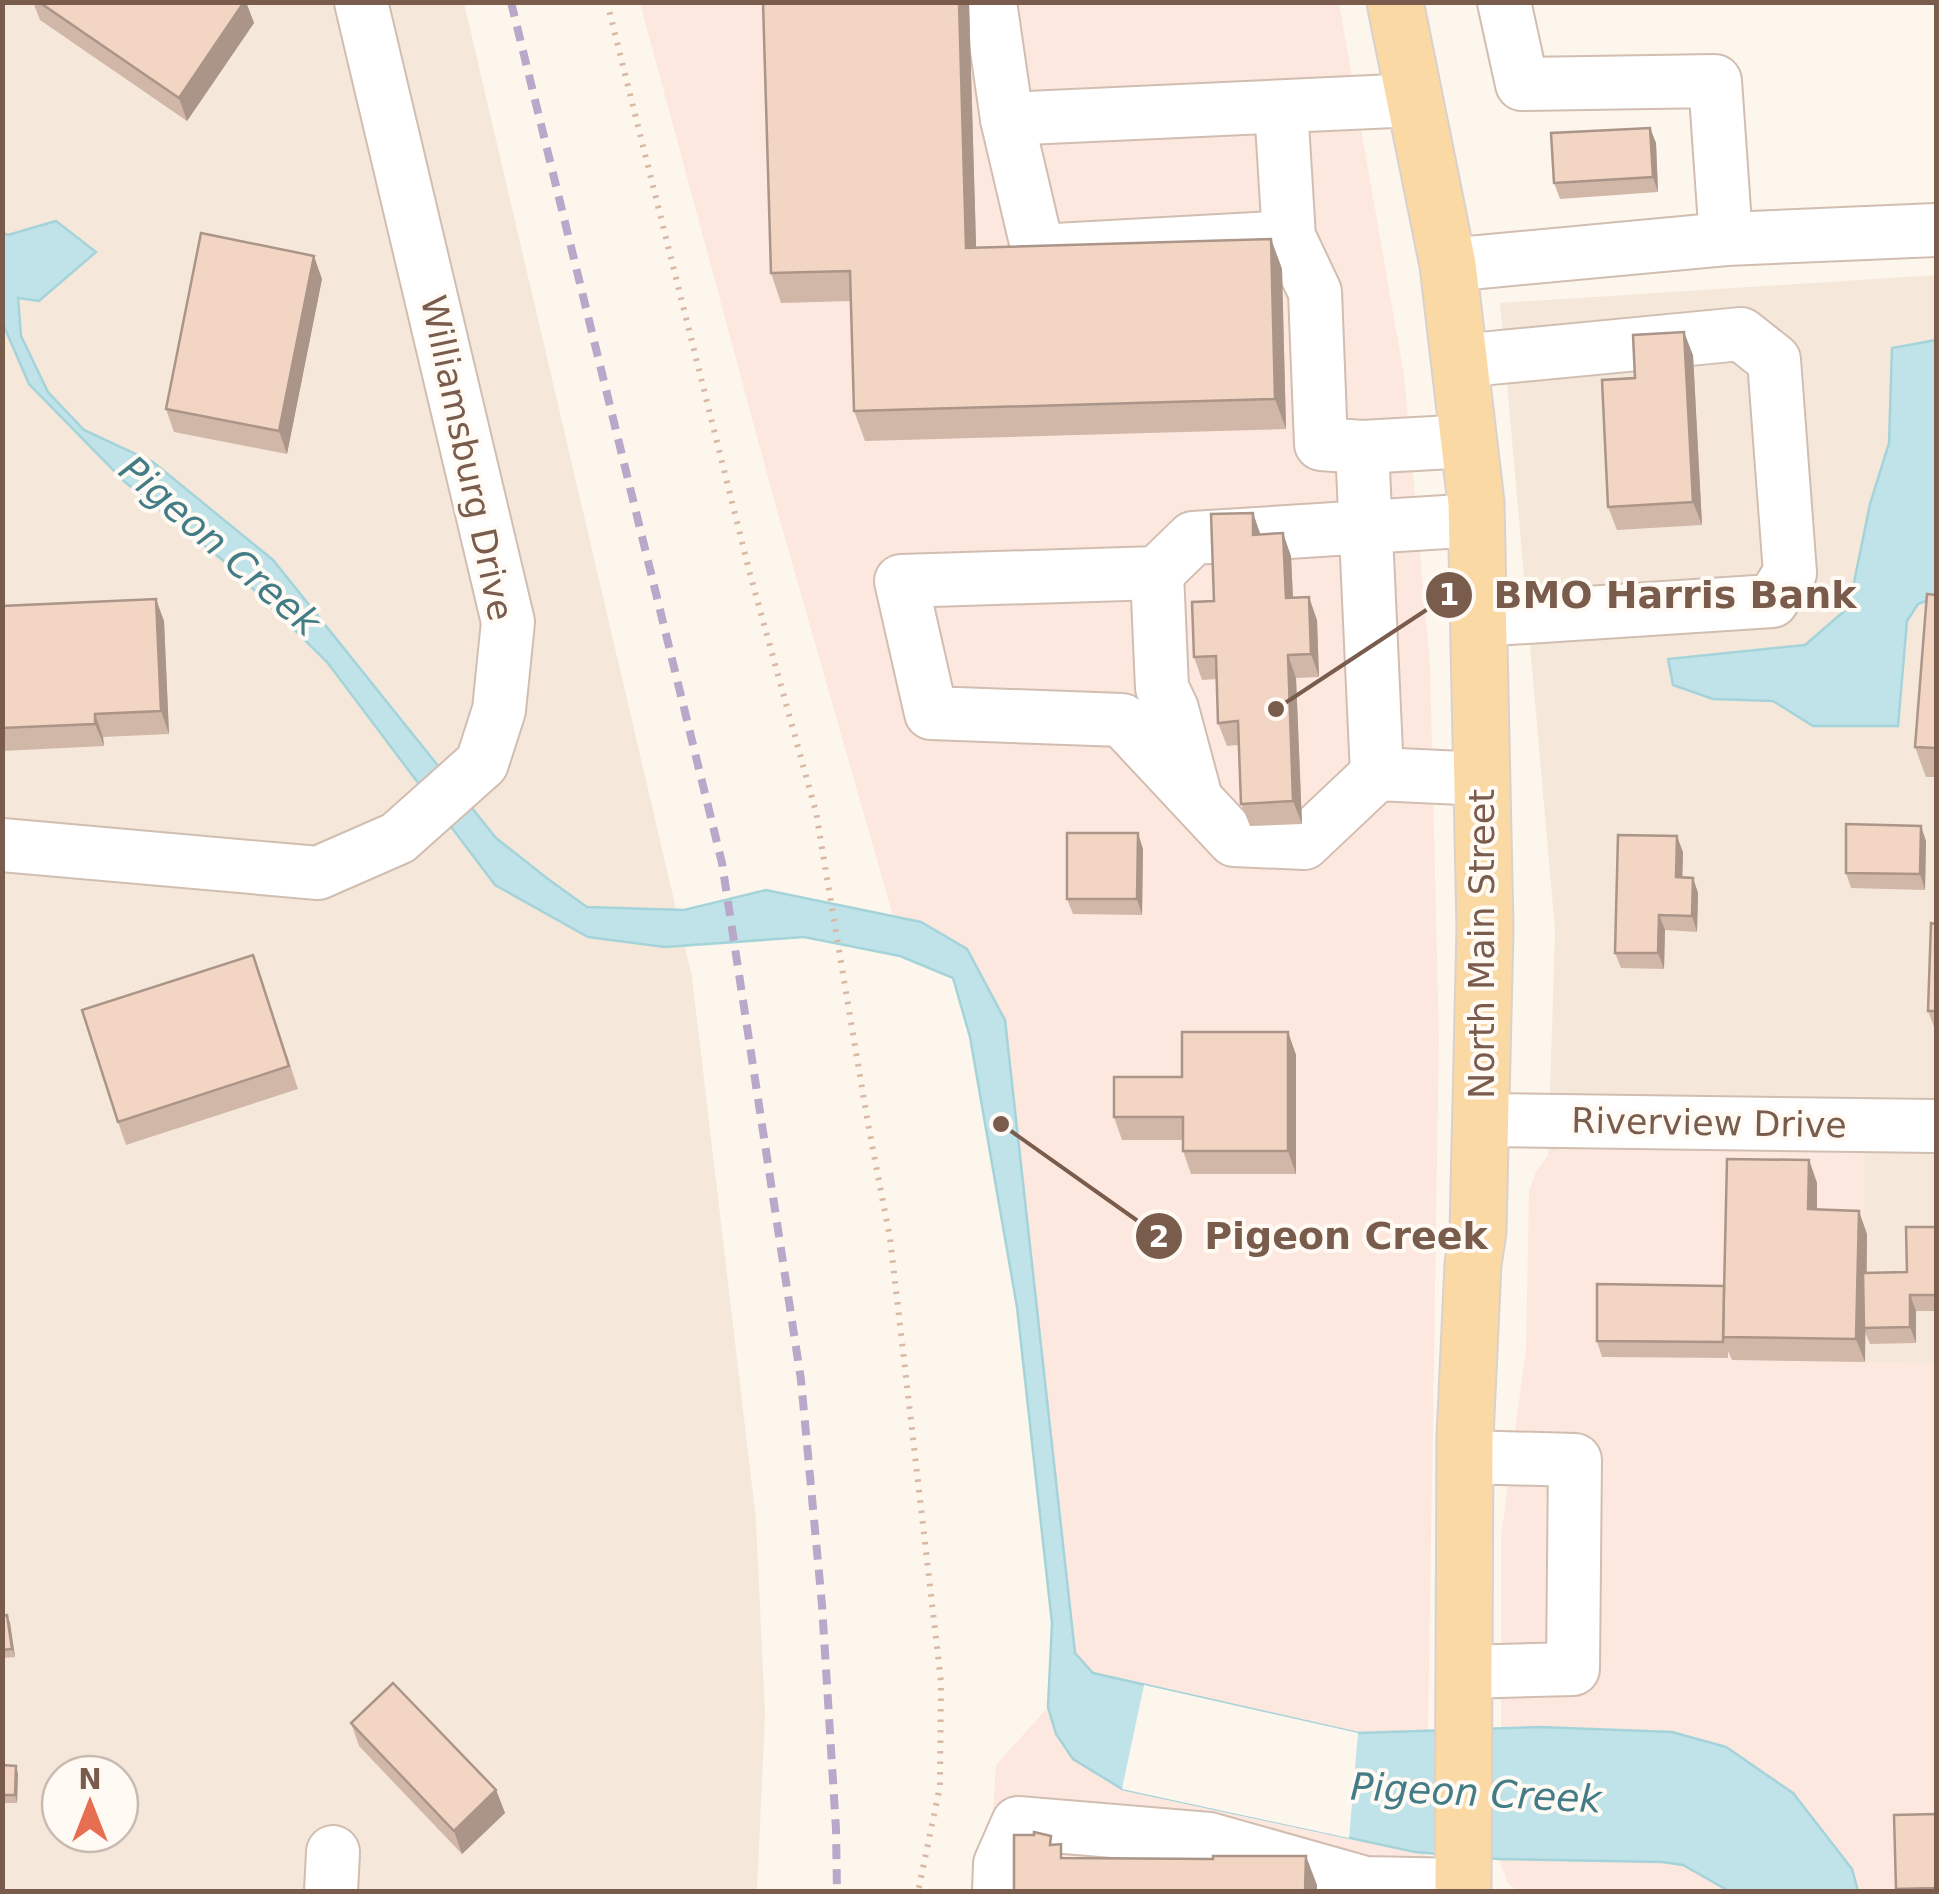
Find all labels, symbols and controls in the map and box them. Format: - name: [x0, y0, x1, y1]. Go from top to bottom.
- street label: Williamsburg Drive: [413, 292, 521, 624]
- water label: Pigeon Creek: [111, 447, 331, 646]
- callout: BMO Harris Bank: [1424, 561, 1877, 629]
- text: BMO Harris Bank: [1493, 573, 1857, 617]
- text: 1: [1439, 577, 1459, 612]
- street label: North Main Street: [1462, 789, 1502, 1099]
- street label: Riverview Drive: [1571, 1101, 1847, 1145]
- callout: Pigeon Creek: [1134, 1202, 1508, 1270]
- text: Pigeon Creek: [1204, 1214, 1489, 1258]
- text: 2: [1149, 1219, 1169, 1254]
- north arrow: [40, 1754, 140, 1854]
- text: N: [78, 1763, 102, 1796]
- water label: Pigeon Creek: [1349, 1764, 1605, 1822]

